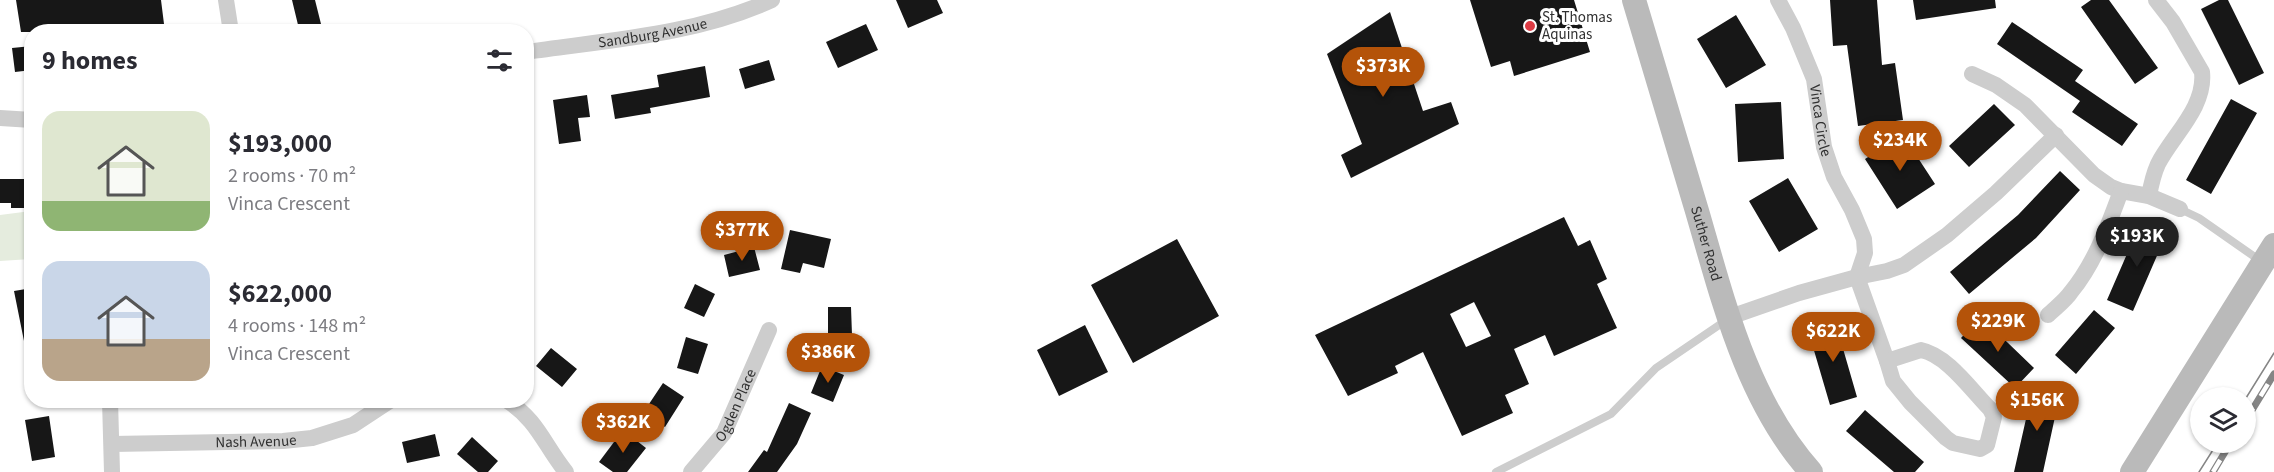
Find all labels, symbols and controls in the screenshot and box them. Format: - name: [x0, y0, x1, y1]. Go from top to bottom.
- place label: St. Thomas Aquinas: [1542, 7, 1612, 45]
- street label: Sandburg Avenue: [597, 13, 709, 53]
- marker: St. Thomas Aquinas: [1523, 19, 1537, 33]
- text: 9 homes: [42, 42, 137, 79]
- icon: filters: [483, 44, 516, 77]
- pin: $373K: [1341, 47, 1425, 98]
- text: $373K: [1356, 52, 1410, 80]
- street label: Vinca Circle: [1804, 83, 1837, 159]
- pin: $234K: [1858, 121, 1942, 172]
- text: $193,000: [228, 125, 332, 162]
- text: $234K: [1873, 126, 1927, 154]
- icon: home: [90, 135, 162, 207]
- text: 2 rooms · 70 m²: [228, 162, 356, 190]
- text: Vinca Crescent: [228, 190, 350, 218]
- street label: Suther Road: [1686, 203, 1727, 284]
- pin: $377K: [700, 211, 784, 262]
- text: $377K: [715, 216, 769, 244]
- pin: $193K: [2095, 217, 2179, 268]
- text: $193K: [2110, 222, 2164, 250]
- text: $622,000: [228, 275, 332, 312]
- icon: home: [90, 285, 162, 357]
- pin: $229K: [1956, 302, 2040, 353]
- text: $229K: [1971, 307, 2025, 335]
- text: 4 rooms · 148 m²: [228, 312, 366, 340]
- pin: $622K: [1791, 312, 1875, 363]
- text: $622K: [1806, 317, 1860, 345]
- pin: $386K: [786, 333, 870, 384]
- text: $386K: [801, 338, 855, 366]
- text: Vinca Crescent: [228, 340, 350, 368]
- street label: Ogden Place: [710, 366, 761, 447]
- pin: $156K: [1995, 381, 2079, 432]
- text: $156K: [2010, 386, 2064, 414]
- map controls: [2190, 387, 2256, 453]
- button: layers: [2190, 387, 2256, 453]
- pin: $362K: [581, 403, 665, 454]
- text: $362K: [596, 408, 650, 436]
- street label: Nash Avenue: [215, 429, 298, 453]

